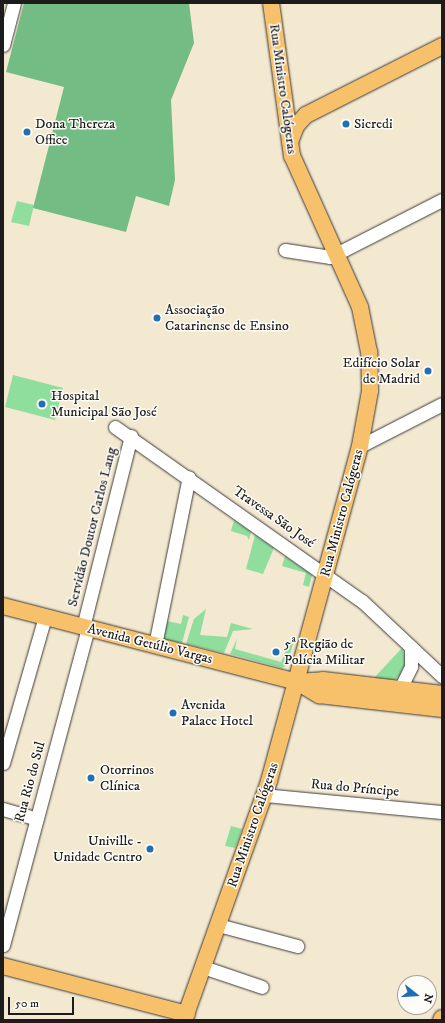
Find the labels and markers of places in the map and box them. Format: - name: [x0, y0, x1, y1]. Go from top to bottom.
- place label: Dona Thereza Office: [35, 116, 115, 148]
- place label: Sicredi: [354, 116, 393, 132]
- marker: Sicredi: [341, 119, 351, 129]
- marker: Dona Thereza Office: [22, 127, 32, 137]
- place label: Associação Catarinense de Ensino: [165, 302, 289, 334]
- marker: Associação Catarinense de Ensino: [152, 313, 162, 323]
- place label: Edifício Solar de Madrid: [343, 355, 420, 388]
- marker: Edifício Solar de Madrid: [423, 366, 433, 376]
- place label: Hospital Municipal São José: [51, 388, 157, 420]
- marker: Hospital Municipal São José: [36, 398, 48, 410]
- place label: 5ª Região de Polícia Militar: [284, 636, 365, 668]
- marker: 5ª Região de Polícia Militar: [271, 647, 281, 657]
- place label: Avenida Palace Hotel: [181, 697, 253, 730]
- marker: Avenida Palace Hotel: [168, 708, 178, 718]
- place label: Otorrinos Clínica: [100, 762, 154, 794]
- marker: Otorrinos Clínica: [85, 772, 97, 784]
- place label: Univille - Unidade Centro: [53, 833, 142, 866]
- marker: Univille - Unidade Centro: [145, 844, 155, 854]

